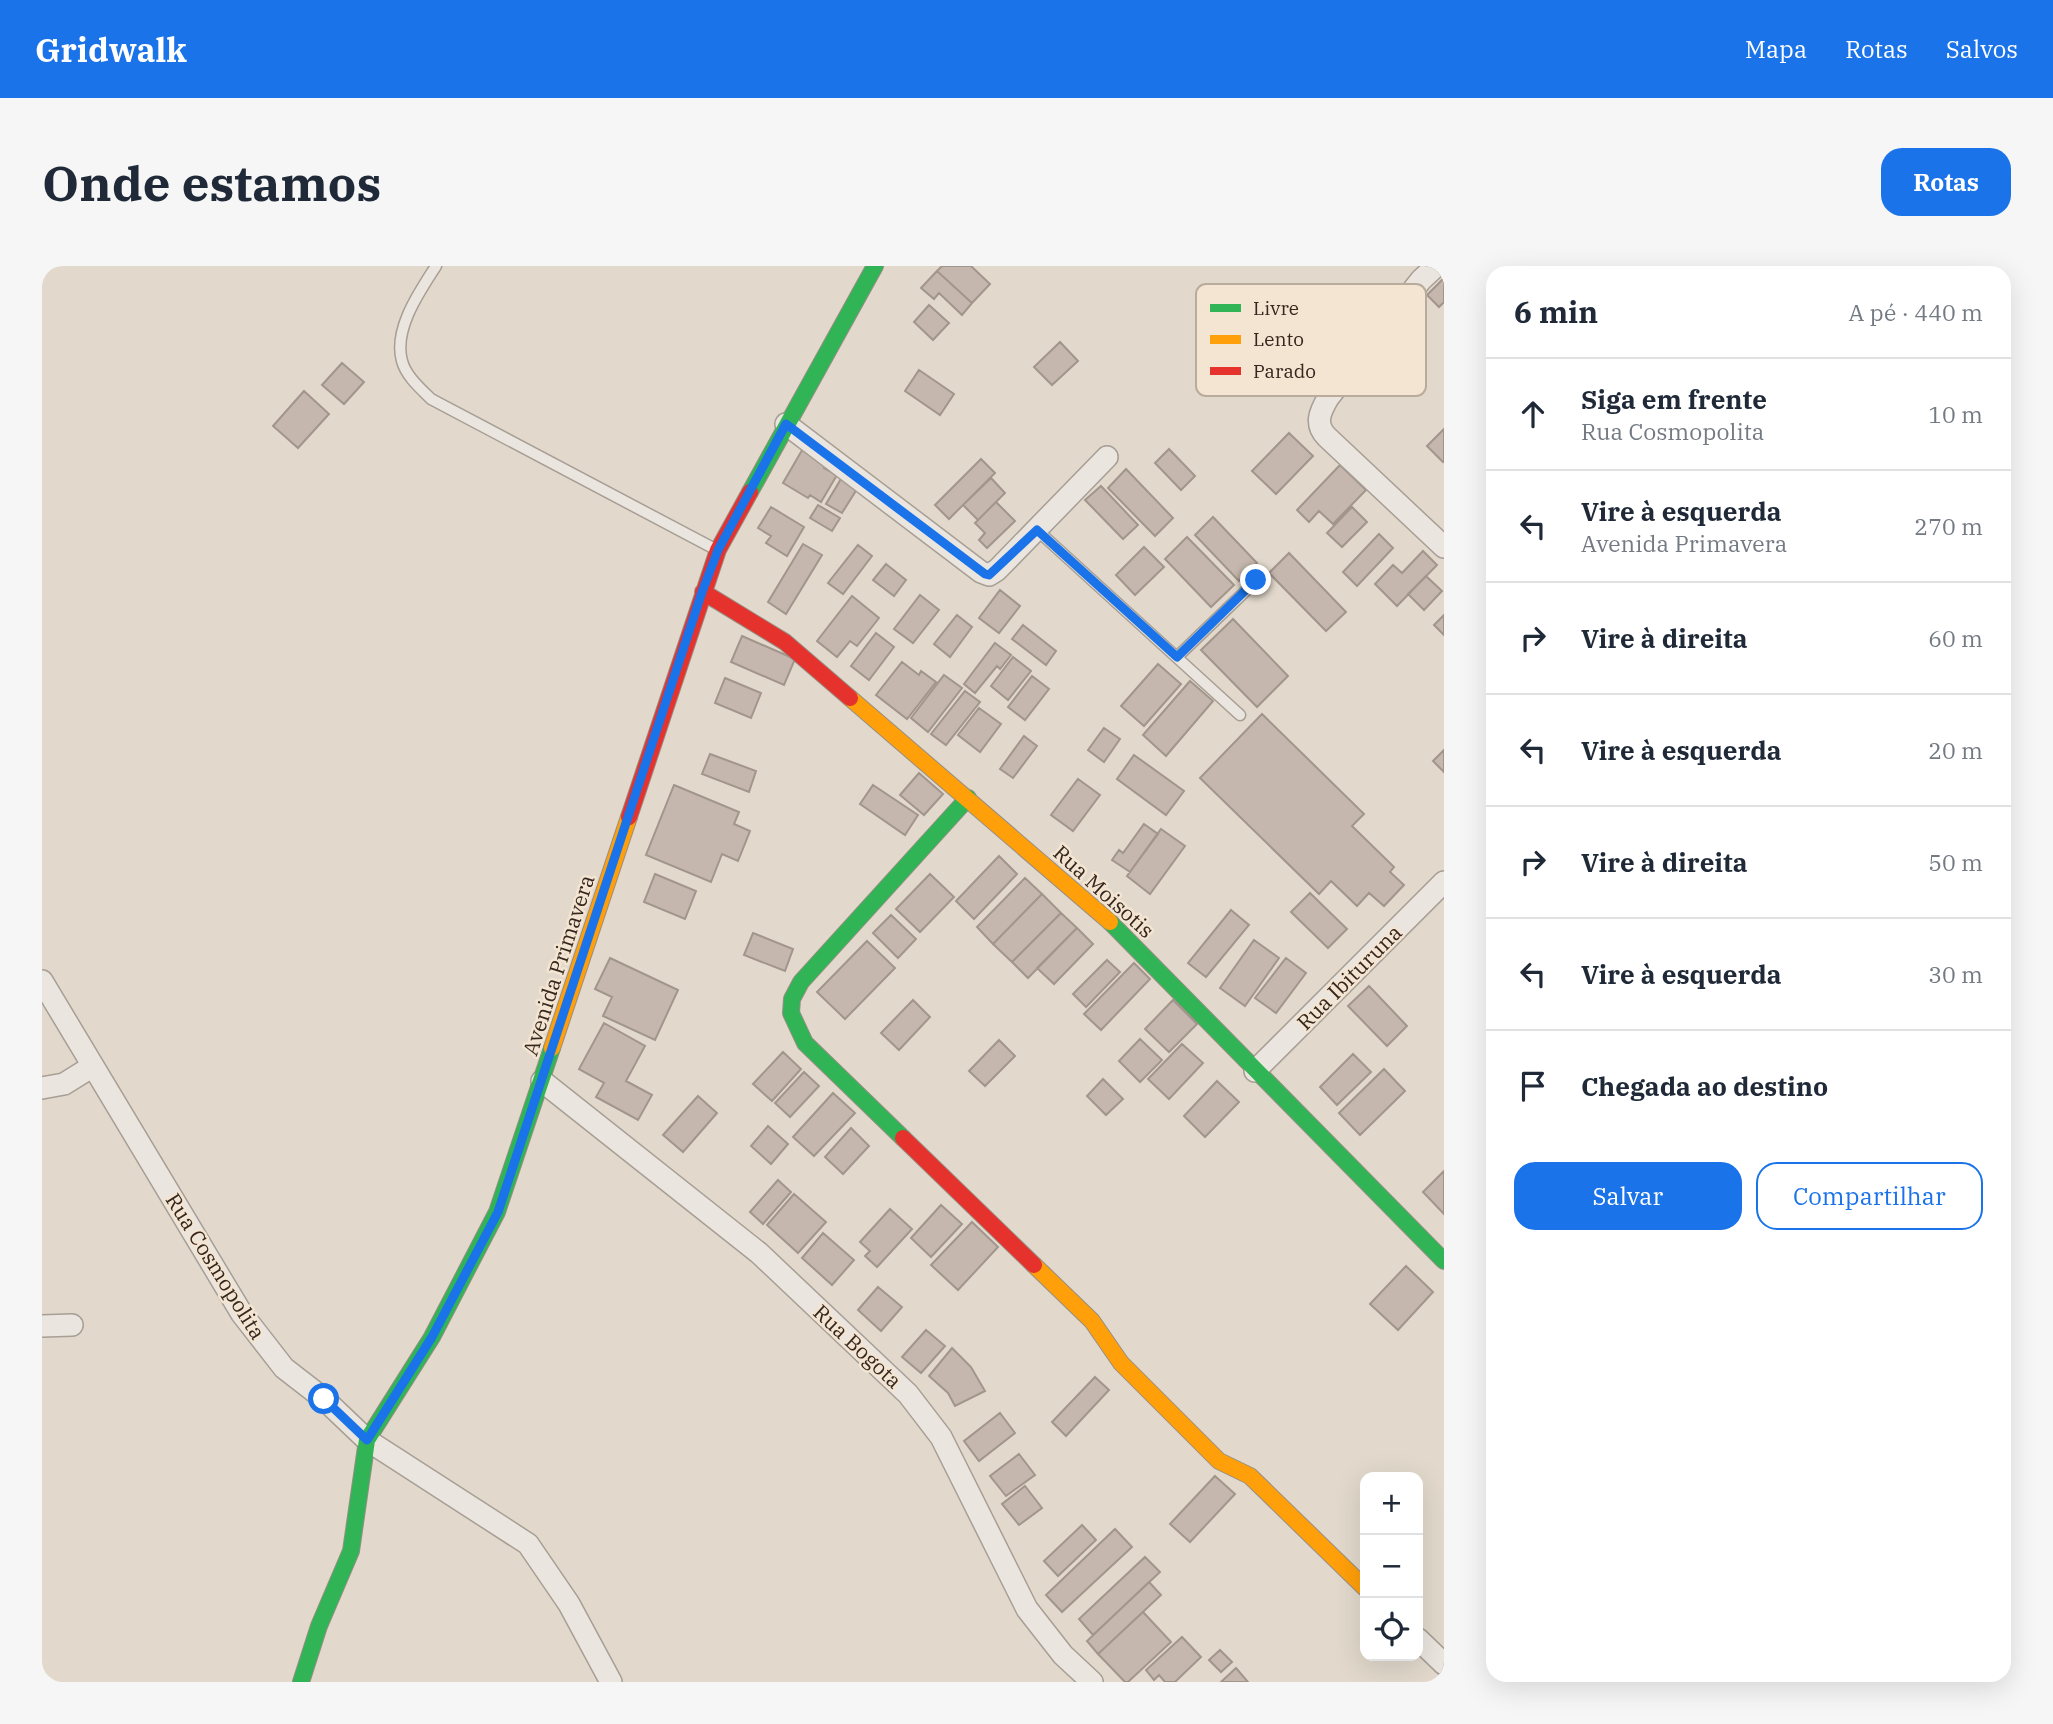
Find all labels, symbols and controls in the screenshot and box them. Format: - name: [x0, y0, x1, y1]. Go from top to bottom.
- text: Gridwalk: [35, 28, 187, 71]
- text: Mapa: [1745, 33, 1807, 65]
- text: Rotas: [1845, 33, 1908, 65]
- text: Salvos: [1946, 33, 2018, 65]
- button: Rotas: [1881, 148, 2011, 216]
- text: Onde estamos: [42, 151, 381, 214]
- legend: [1196, 284, 1426, 396]
- text: 6 min: [1514, 292, 1598, 331]
- text: Livre: [1253, 296, 1299, 320]
- text: A pé · 440 m: [1848, 297, 1983, 327]
- text: Lento: [1253, 327, 1304, 351]
- text: Parado: [1253, 359, 1316, 383]
- text: Siga em frente: [1581, 382, 1767, 416]
- icon: ahead: [1514, 395, 1552, 433]
- text: 10 m: [1928, 399, 1983, 429]
- text: Rua Cosmopolita: [1581, 416, 1764, 446]
- text: Vire à esquerda: [1581, 494, 1782, 528]
- icon: left: [1514, 507, 1552, 545]
- text: 270 m: [1914, 511, 1983, 541]
- text: Avenida Primavera: [1581, 528, 1787, 558]
- route end: [1240, 564, 1271, 595]
- icon: right: [1514, 619, 1552, 657]
- text: Vire à direita: [1581, 621, 1748, 655]
- text: 60 m: [1928, 623, 1983, 653]
- icon: left: [1514, 731, 1552, 769]
- text: Vire à esquerda: [1581, 733, 1782, 767]
- text: 20 m: [1928, 735, 1983, 765]
- street label: Rua Moisotis: [1048, 838, 1160, 944]
- icon: right: [1514, 843, 1552, 881]
- text: Vire à direita: [1581, 845, 1748, 879]
- text: 50 m: [1928, 847, 1983, 877]
- street label: Avenida Primavera: [516, 871, 600, 1059]
- street label: Rua Ibituruna: [1290, 918, 1408, 1036]
- icon: left: [1514, 955, 1552, 993]
- text: Vire à esquerda: [1581, 957, 1782, 991]
- text: 30 m: [1928, 959, 1983, 989]
- icon: arrive: [1514, 1067, 1552, 1105]
- text: Chegada ao destino: [1581, 1069, 1828, 1103]
- button: Salvar: [1514, 1162, 1742, 1230]
- button: Compartilhar: [1756, 1162, 1983, 1230]
- street label: Rua Cosmopolita: [160, 1188, 272, 1344]
- street label: Rua Bogota: [808, 1298, 908, 1394]
- route start: [308, 1383, 339, 1414]
- map controls: [1360, 1472, 1423, 1661]
- button: +: [1360, 1472, 1423, 1535]
- button: −: [1360, 1535, 1423, 1598]
- button: locate: [1360, 1598, 1423, 1661]

